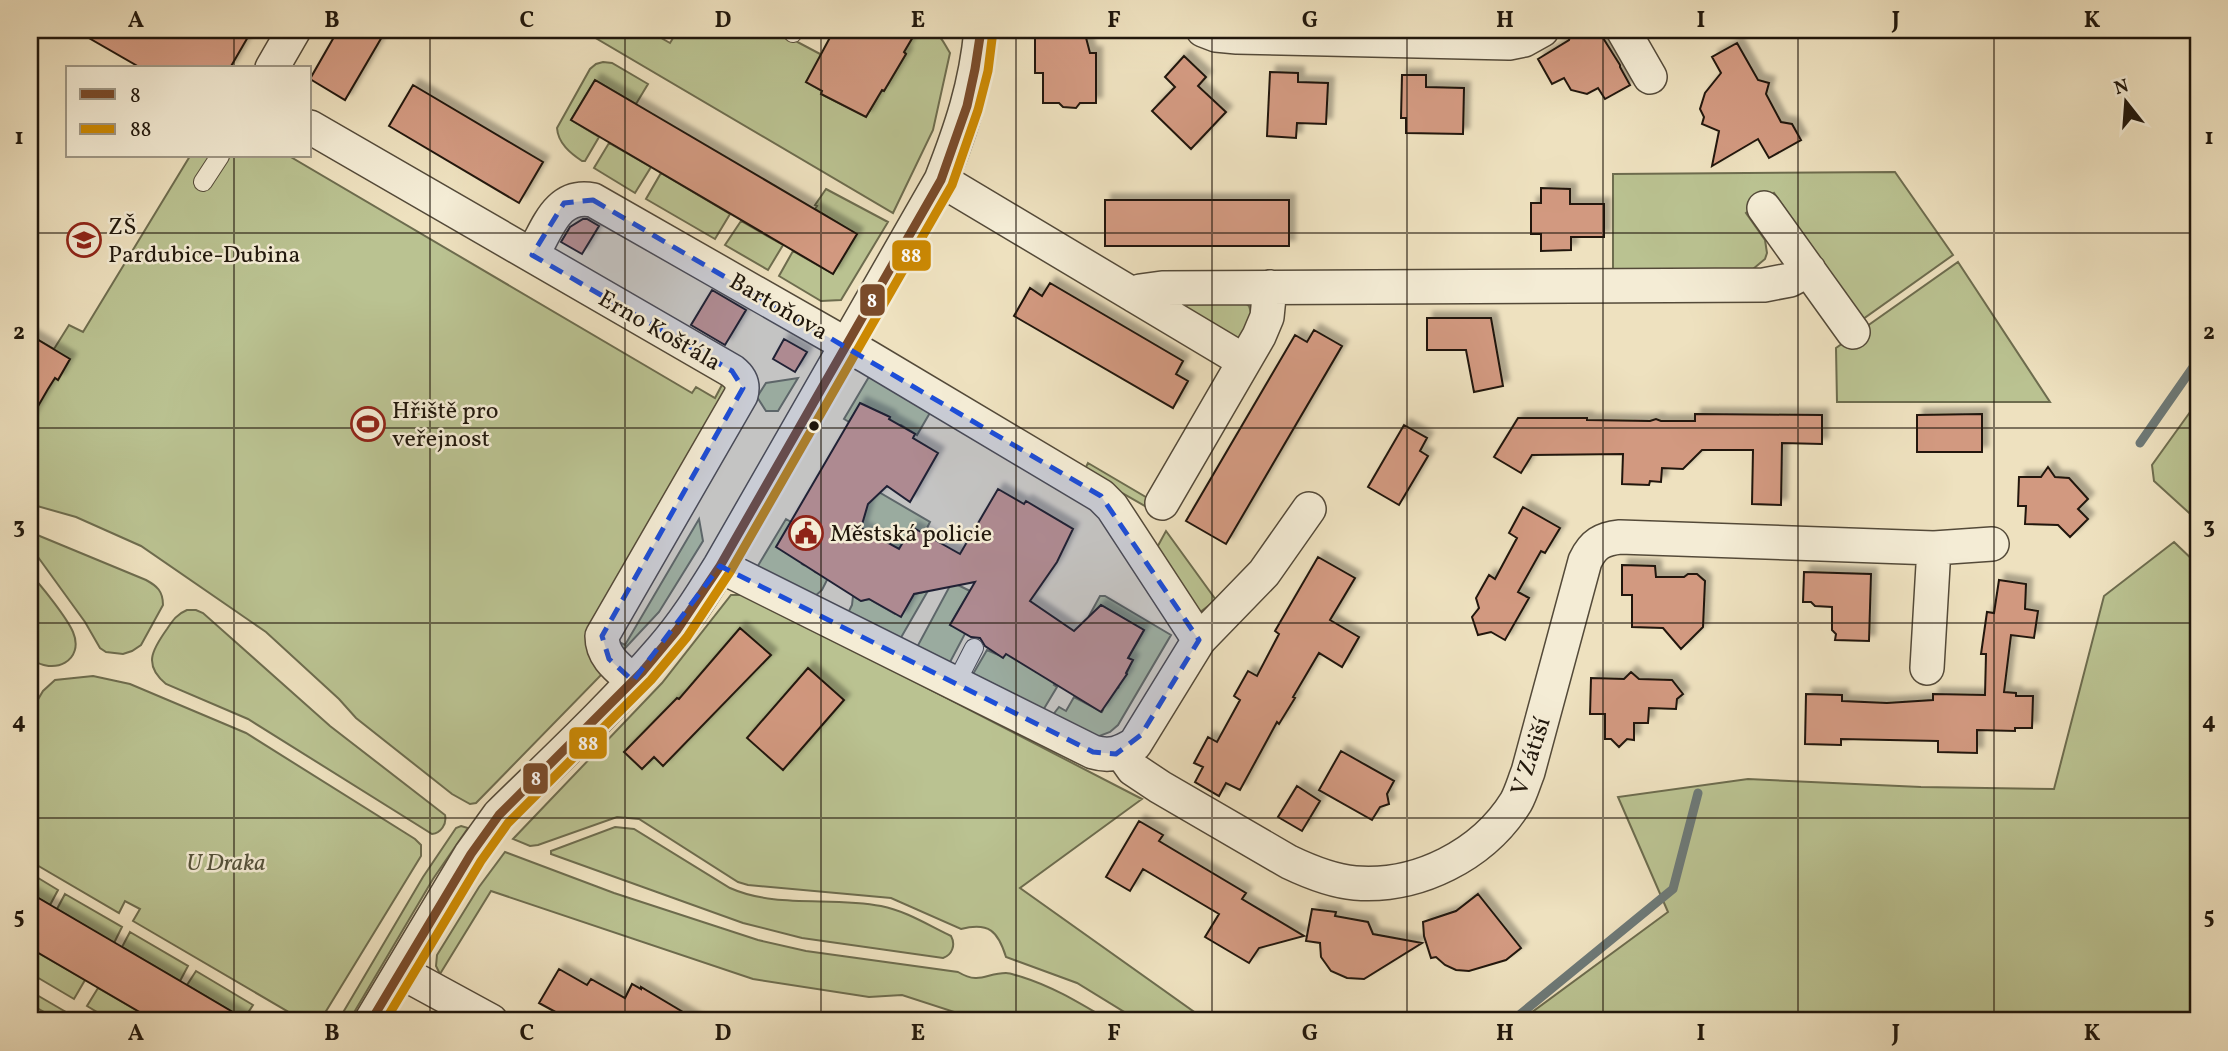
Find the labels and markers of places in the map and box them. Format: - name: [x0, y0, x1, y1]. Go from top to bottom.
- place label: ZŠ Pardubice-Dubina: [108, 211, 301, 273]
- school or university icon: ZŠ Pardubice-Dubina: [65, 221, 103, 259]
- place label: Hřiště pro veřejnost: [392, 395, 499, 457]
- sports icon: Hřiště pro veřejnost: [349, 405, 387, 443]
- unlabelled marker: [807, 419, 821, 433]
- public building icon: Městská policie: [787, 514, 825, 552]
- place label: Městská policie: [830, 518, 992, 552]

